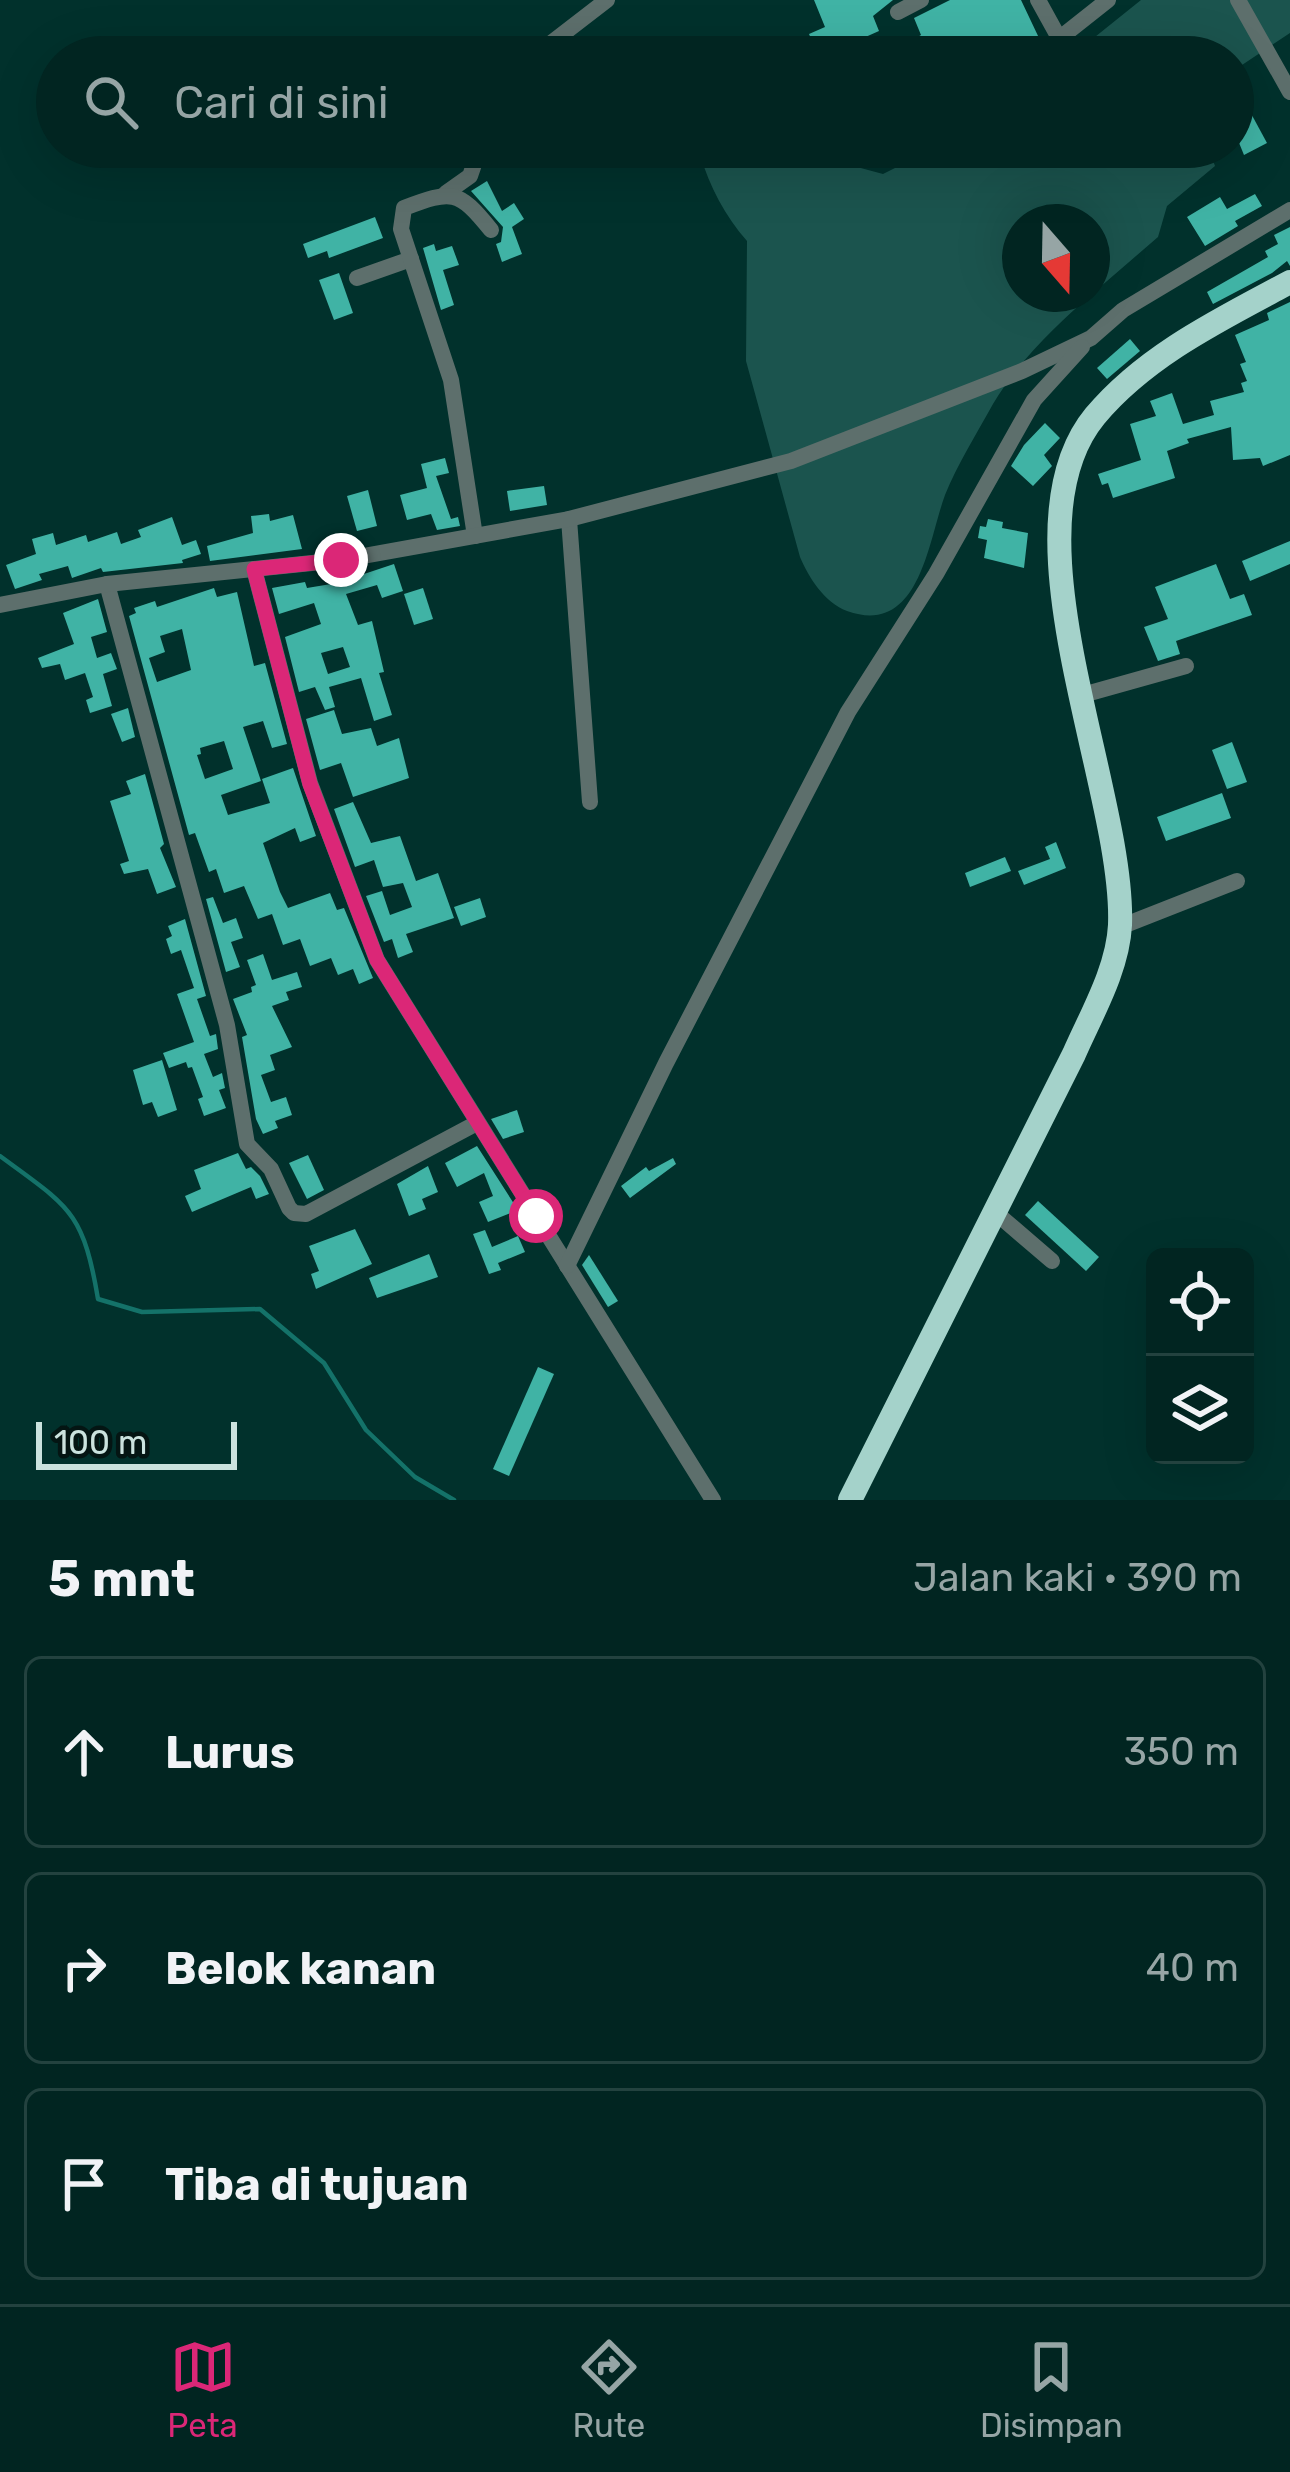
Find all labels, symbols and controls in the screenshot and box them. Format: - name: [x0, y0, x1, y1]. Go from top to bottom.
- search box: [36, 36, 1254, 168]
- icon: search: [78, 69, 144, 135]
- text: Cari di sini: [174, 76, 389, 129]
- north arrow: [1002, 204, 1110, 312]
- route end: [314, 533, 368, 587]
- route start: [509, 1189, 563, 1243]
- map controls: [1146, 1248, 1254, 1464]
- button: locate: [1146, 1248, 1254, 1356]
- button: layers: [1146, 1356, 1254, 1464]
- scale bar: [36, 1416, 237, 1469]
- text: 100 m: [54, 1423, 147, 1462]
- text: 5 mnt: [48, 1548, 195, 1609]
- text: Jalan kaki · 390 m: [913, 1555, 1242, 1601]
- icon: ahead: [51, 1719, 117, 1785]
- text: Lurus: [165, 1726, 295, 1779]
- text: 350 m: [1123, 1729, 1239, 1775]
- icon: right: [51, 1935, 117, 2001]
- text: Belok kanan: [165, 1942, 436, 1995]
- text: 40 m: [1146, 1945, 1239, 1991]
- icon: arrive: [51, 2151, 117, 2217]
- text: Tiba di tujuan: [165, 2158, 469, 2211]
- tab: Peta: [167, 2334, 238, 2445]
- tab: Rute: [572, 2334, 645, 2445]
- tab: Disimpan: [980, 2334, 1123, 2445]

